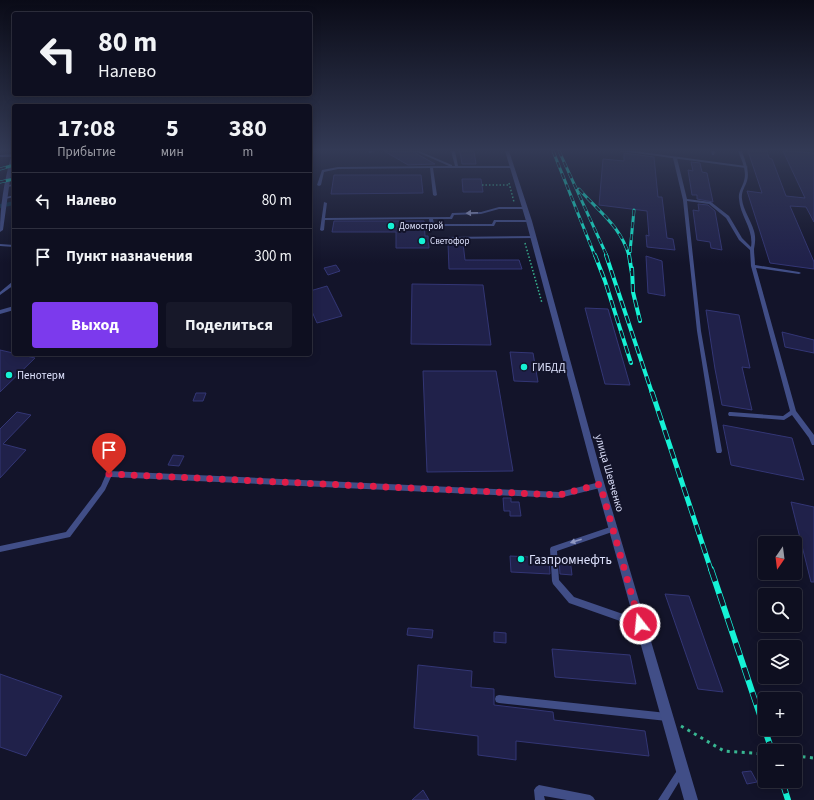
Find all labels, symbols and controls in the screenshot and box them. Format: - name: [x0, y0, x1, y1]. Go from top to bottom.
- text: 80 m: [98, 22, 157, 62]
- icon: left: [32, 28, 84, 80]
- text: Налево: [98, 59, 156, 84]
- text: 17:08: [57, 111, 115, 146]
- text: 5: [166, 111, 179, 146]
- text: 380: [229, 111, 267, 146]
- text: Прибытие: [57, 143, 116, 161]
- text: мин: [161, 143, 184, 161]
- text: m: [242, 143, 253, 161]
- icon: left: [32, 190, 54, 212]
- text: Налево: [66, 190, 117, 211]
- text: 80 m: [262, 190, 292, 211]
- one-way arrow: [466, 210, 478, 217]
- place label: Домострой: [399, 220, 443, 233]
- marker: Домострой: [386, 221, 396, 231]
- place label: Светофор: [430, 235, 469, 248]
- marker: Светофор: [417, 236, 427, 246]
- icon: arrive: [32, 246, 54, 268]
- text: Пункт назначения: [66, 246, 193, 267]
- text: 300 m: [254, 246, 292, 267]
- button: Выход: [32, 302, 158, 348]
- button: Поделиться: [166, 302, 292, 348]
- place label: ГИБДД: [532, 360, 565, 375]
- marker: ГИБДД: [519, 362, 529, 372]
- place label: Пенотерм: [17, 368, 65, 383]
- marker: Пенотерм: [4, 370, 14, 380]
- pin: [92, 433, 126, 474]
- street label: улица Шевченко: [591, 433, 628, 514]
- icon: arrive: [98, 439, 120, 461]
- north arrow: [758, 536, 802, 580]
- map controls: [758, 536, 802, 788]
- one-way arrow: [570, 538, 582, 544]
- place label: Газпромнефть: [529, 551, 612, 569]
- marker: Газпромнефть: [516, 554, 526, 564]
- button: search: [758, 588, 802, 632]
- position arrow: [619, 603, 661, 645]
- button: layers: [758, 640, 802, 684]
- button: +: [758, 692, 802, 736]
- button: −: [758, 744, 802, 788]

